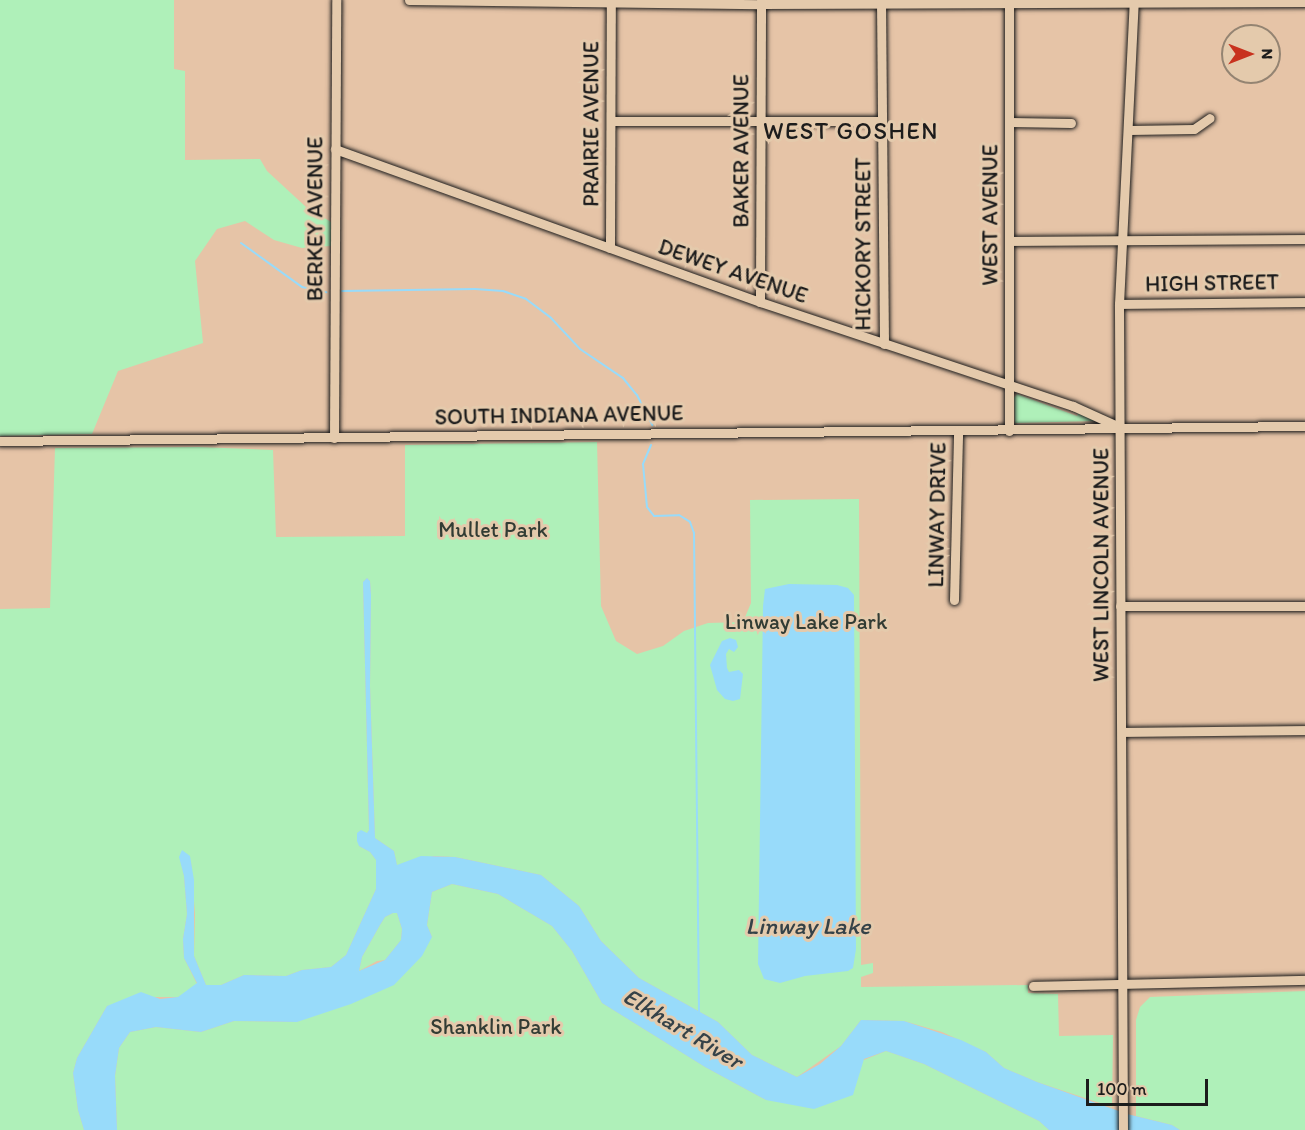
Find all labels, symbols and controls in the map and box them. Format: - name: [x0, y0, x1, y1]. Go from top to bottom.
- north arrow: [1221, 24, 1281, 84]
- street label: PRAIRIE AVENUE: [578, 42, 604, 206]
- text: N: [1258, 49, 1277, 59]
- street label: BAKER AVENUE: [728, 75, 754, 227]
- district label: WEST GOSHEN: [763, 117, 939, 145]
- street label: BERKEY AVENUE: [302, 137, 328, 301]
- street label: WEST AVENUE: [977, 145, 1003, 285]
- street label: HICKORY STREET: [850, 157, 876, 331]
- street label: DEWEY AVENUE: [655, 233, 811, 309]
- street label: HIGH STREET: [1145, 269, 1279, 297]
- street label: SOUTH INDIANA AVENUE: [436, 400, 682, 430]
- street label: LINWAY DRIVE: [923, 442, 951, 588]
- street label: WEST LINCOLN AVENUE: [1088, 447, 1114, 683]
- park label: Mullet Park: [439, 517, 547, 543]
- park label: Linway Lake Park: [725, 609, 887, 635]
- water label: Linway Lake: [745, 912, 871, 940]
- water label: Elkhart River: [618, 981, 748, 1075]
- park label: Shanklin Park: [431, 1014, 561, 1040]
- scale bar: [1089, 1067, 1210, 1105]
- text: 100 m: [1097, 1078, 1147, 1100]

